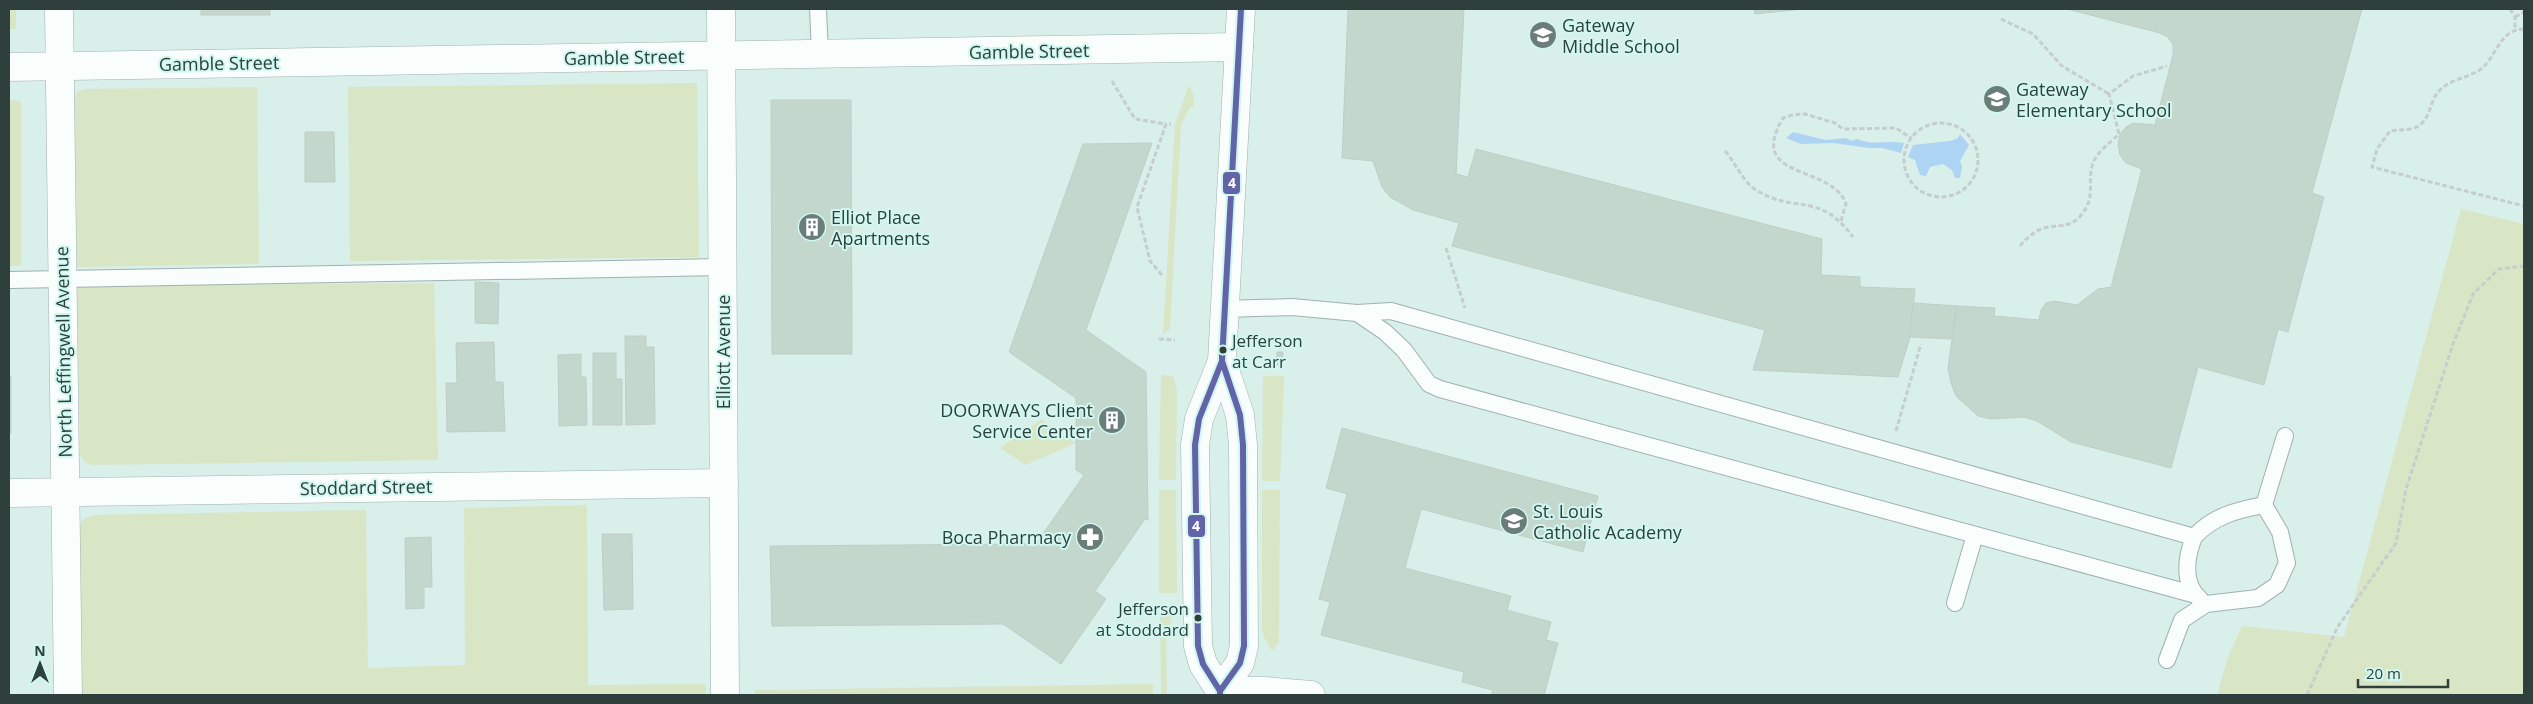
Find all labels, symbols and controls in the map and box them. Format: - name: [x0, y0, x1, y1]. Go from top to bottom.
- place label: Gateway Middle School: [1562, 13, 1680, 58]
- school or university icon: Gateway Middle School: [1528, 20, 1558, 50]
- street label: Gamble Street: [969, 38, 1089, 64]
- street label: Gamble Street: [564, 44, 684, 70]
- street label: Gamble Street: [159, 50, 279, 76]
- place label: Gateway Elementary School: [2016, 77, 2172, 122]
- school or university icon: Gateway Elementary School: [1982, 84, 2012, 114]
- line badge: 4: [1222, 171, 1241, 195]
- text: 4: [1228, 173, 1236, 192]
- place label: Elliot Place Apartments: [831, 205, 930, 250]
- building icon: Elliot Place Apartments: [797, 212, 827, 242]
- street label: North Leffingwell Avenue: [49, 246, 77, 458]
- street label: Elliott Avenue: [711, 295, 735, 409]
- place label: Jefferson at Carr: [1230, 329, 1303, 373]
- marker: Jefferson at Carr: [1218, 345, 1228, 355]
- place label: DOORWAYS Client Service Center: [940, 398, 1094, 443]
- building icon: DOORWAYS Client Service Center: [1097, 405, 1127, 435]
- street label: Stoddard Street: [300, 474, 432, 500]
- place label: St. Louis Catholic Academy: [1533, 499, 1683, 544]
- school or university icon: St. Louis Catholic Academy: [1499, 506, 1529, 536]
- line badge: 4: [1187, 514, 1206, 538]
- text: 4: [1192, 516, 1200, 535]
- pharmacy icon: Boca Pharmacy: [1075, 522, 1105, 552]
- place label: Boca Pharmacy: [942, 525, 1072, 549]
- place label: Jefferson at Stoddard: [1096, 597, 1189, 641]
- marker: Jefferson at Stoddard: [1193, 613, 1203, 623]
- north arrow: [15, 639, 65, 689]
- text: N: [34, 641, 46, 660]
- scale bar: [2358, 656, 2448, 688]
- text: 20 m: [2366, 663, 2401, 683]

